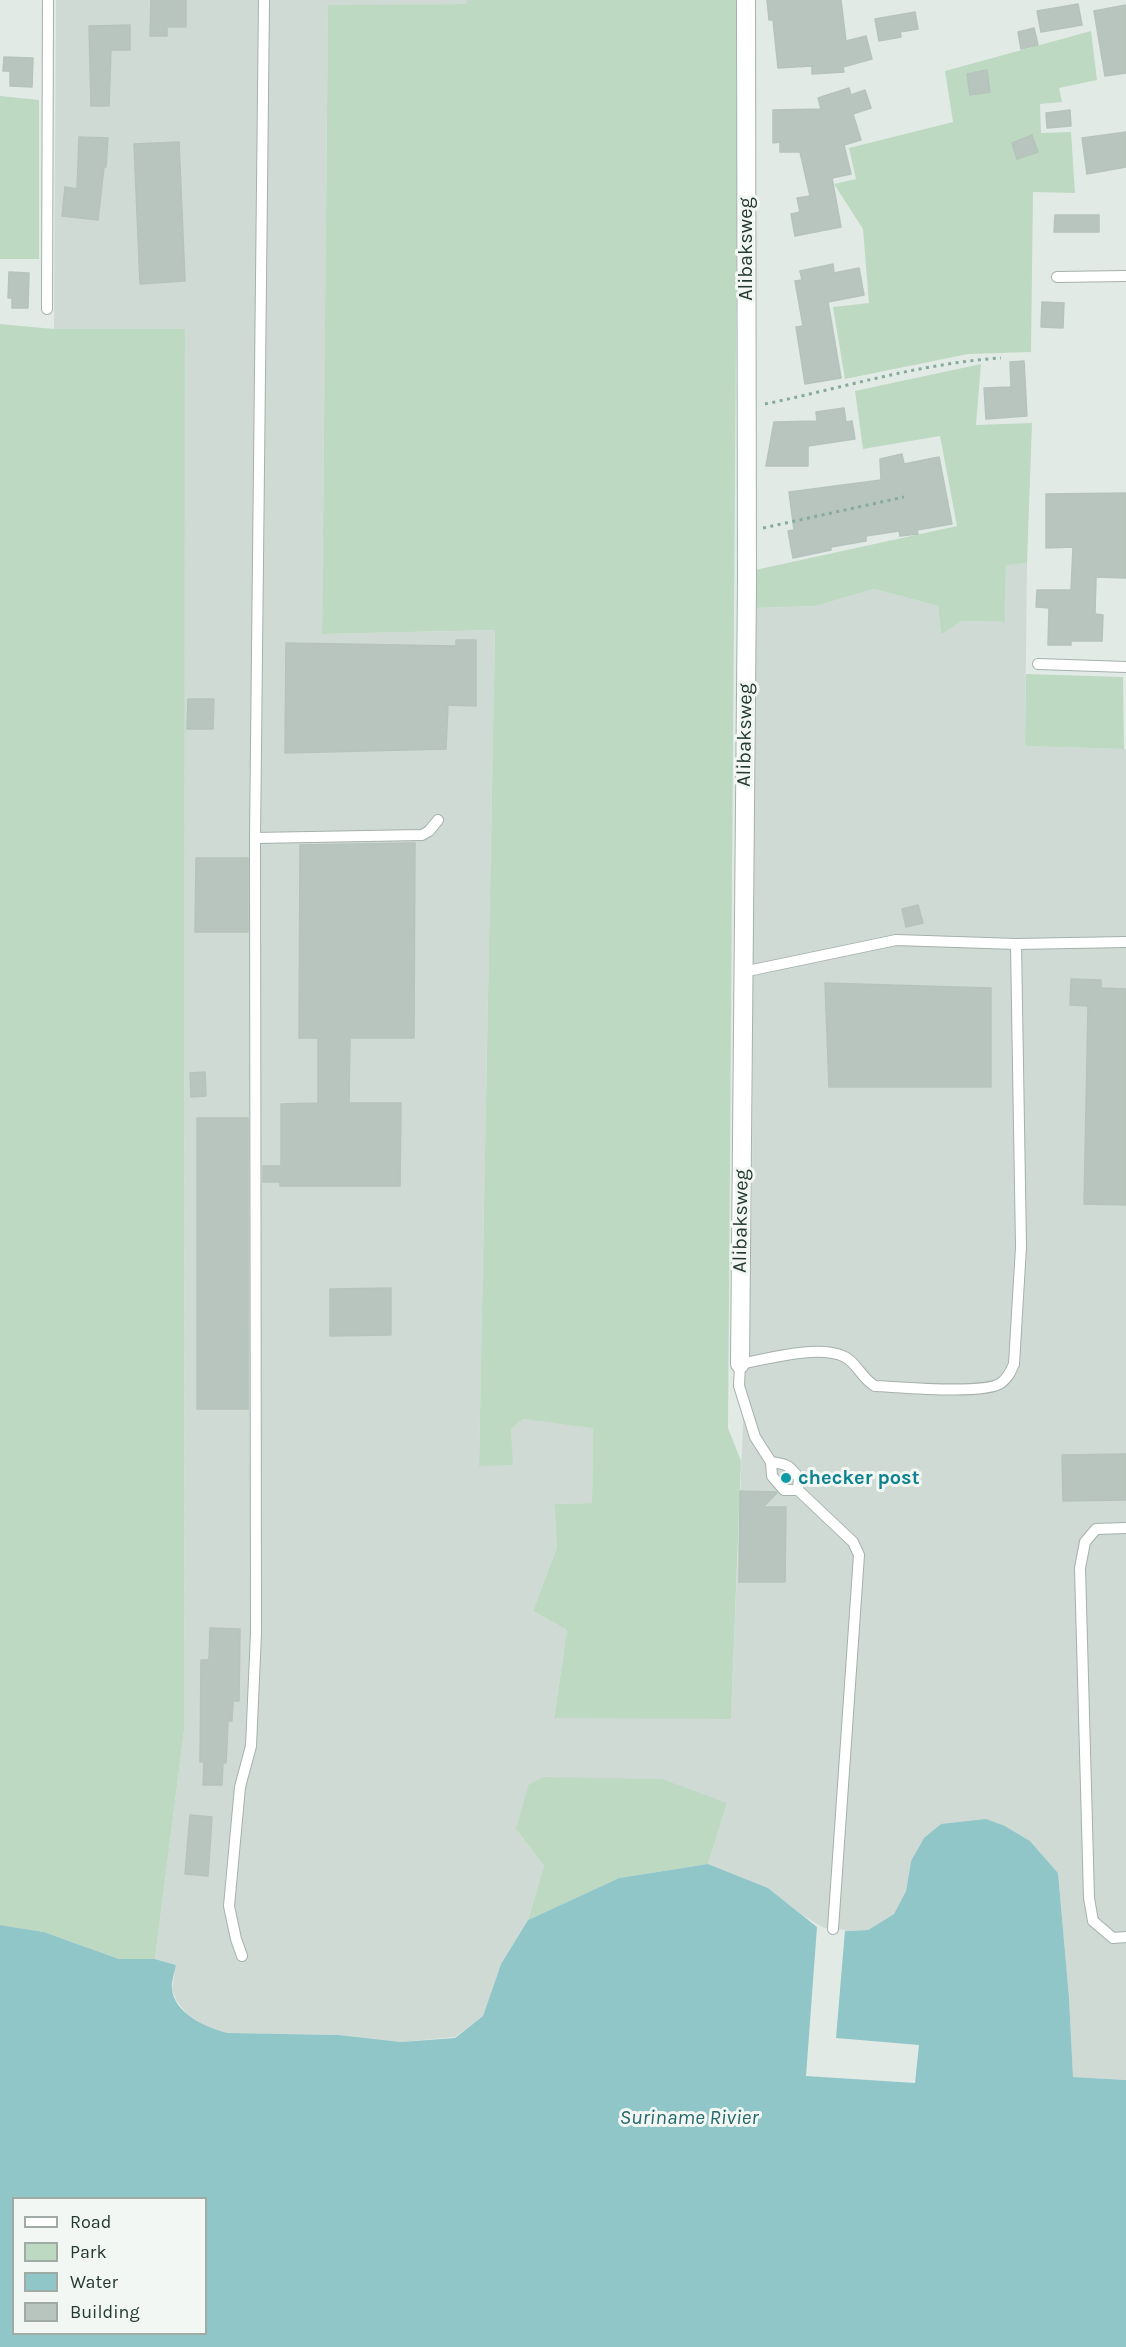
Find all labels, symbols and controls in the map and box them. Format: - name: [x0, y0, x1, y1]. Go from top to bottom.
- street label: Alibaksweg: [734, 197, 758, 301]
- street label: Alibaksweg: [732, 683, 758, 787]
- street label: Alibaksweg: [728, 1169, 754, 1273]
- place label: checker post: [798, 1466, 920, 1490]
- marker: checker post: [779, 1471, 793, 1485]
- water label: Suriname Rivier: [620, 2105, 758, 2131]
- legend: [12, 2197, 207, 2335]
- text: Road: [70, 2211, 111, 2233]
- text: Park: [70, 2241, 107, 2263]
- text: Water: [70, 2271, 118, 2293]
- text: Building: [70, 2301, 140, 2323]

